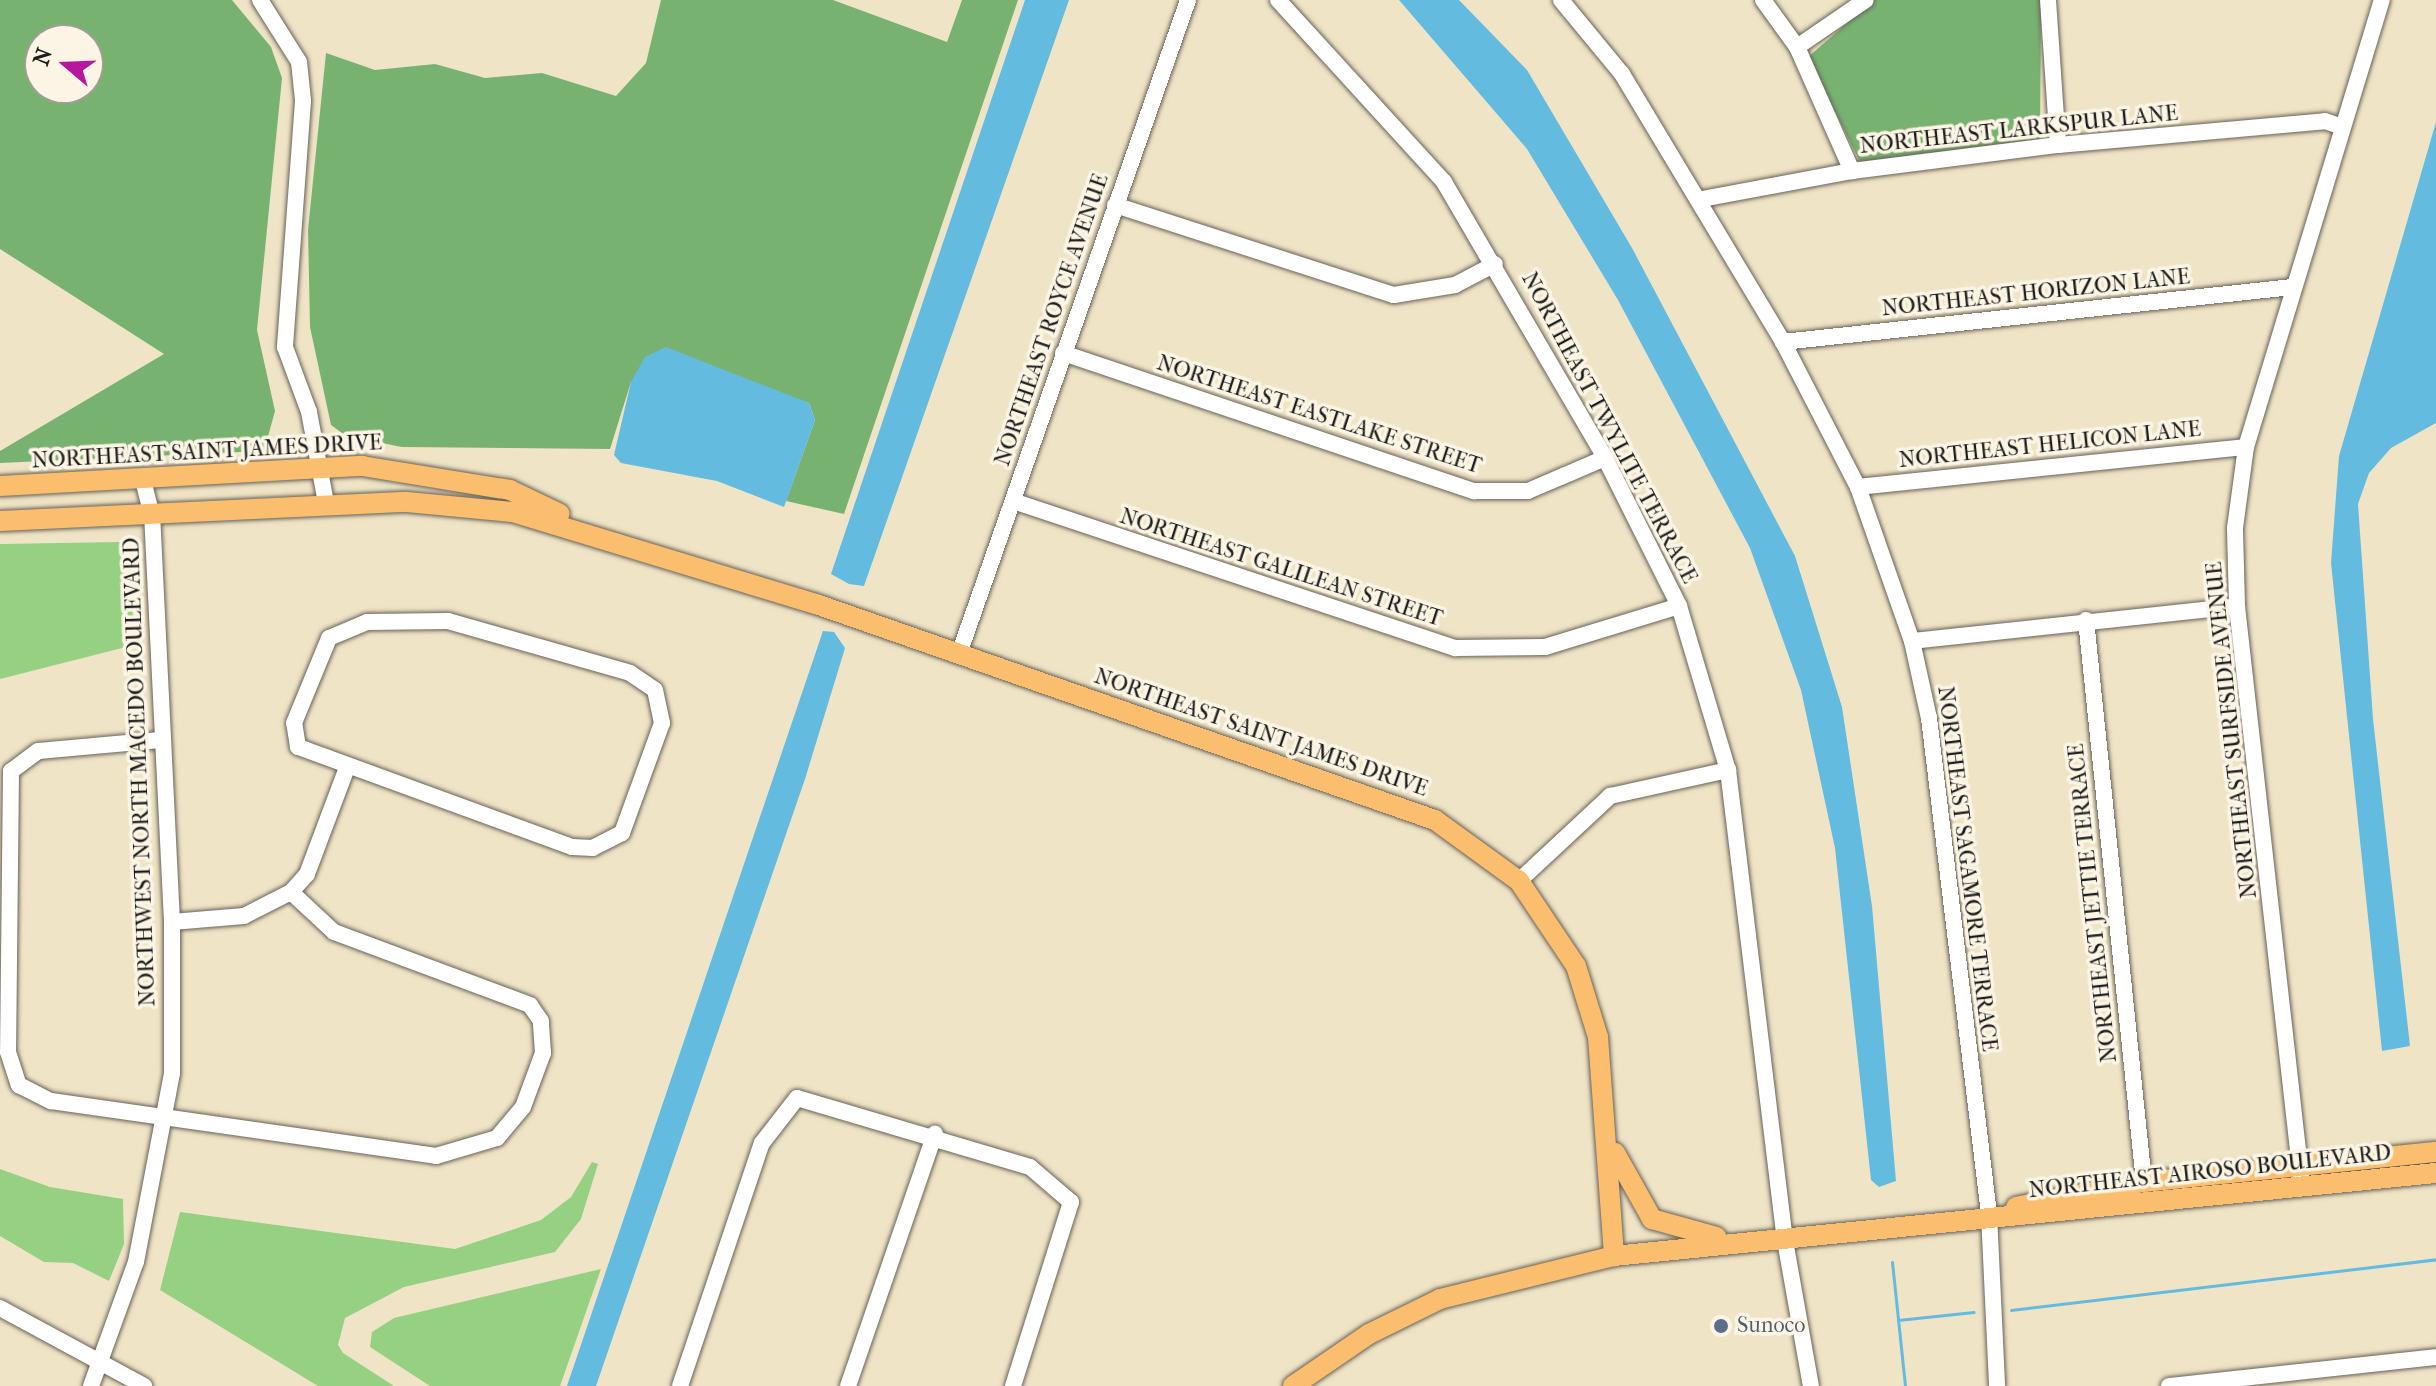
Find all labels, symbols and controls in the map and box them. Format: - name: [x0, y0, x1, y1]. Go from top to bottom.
- north arrow: [24, 24, 104, 104]
- text: N: [28, 45, 58, 69]
- street label: NORTHEAST LARKSPUR LANE: [1859, 100, 2179, 160]
- street label: NORTHEAST ROYCE AVENUE: [990, 170, 1114, 470]
- street label: NORTHEAST HORIZON LANE: [1880, 264, 2192, 322]
- street label: NORTHEAST TWYLITE TERRACE: [1515, 268, 1703, 588]
- street label: NORTHEAST EASTLAKE STREET: [1153, 350, 1485, 480]
- street label: NORTHEAST HELICON LANE: [1898, 416, 2202, 474]
- street label: NORTHEAST SAINT JAMES DRIVE: [31, 430, 383, 474]
- street label: NORTHEAST GALILEAN STREET: [1116, 503, 1446, 633]
- street label: NORTHWEST NORTH MACEDO BOULEVARD: [119, 537, 161, 1007]
- street label: NORTHEAST SURFSIDE AVENUE: [2201, 560, 2263, 900]
- street label: NORTHEAST SAINT JAMES DRIVE: [1091, 663, 1431, 803]
- street label: NORTHEAST SAGAMORE TERRACE: [1931, 685, 2003, 1053]
- street label: NORTHEAST JETTIE TERRACE: [2063, 742, 2123, 1064]
- street label: NORTHEAST AIROSO BOULEVARD: [2028, 1140, 2392, 1204]
- place label: Sunoco: [1737, 1313, 1805, 1339]
- marker: Sunoco: [1712, 1317, 1730, 1335]

